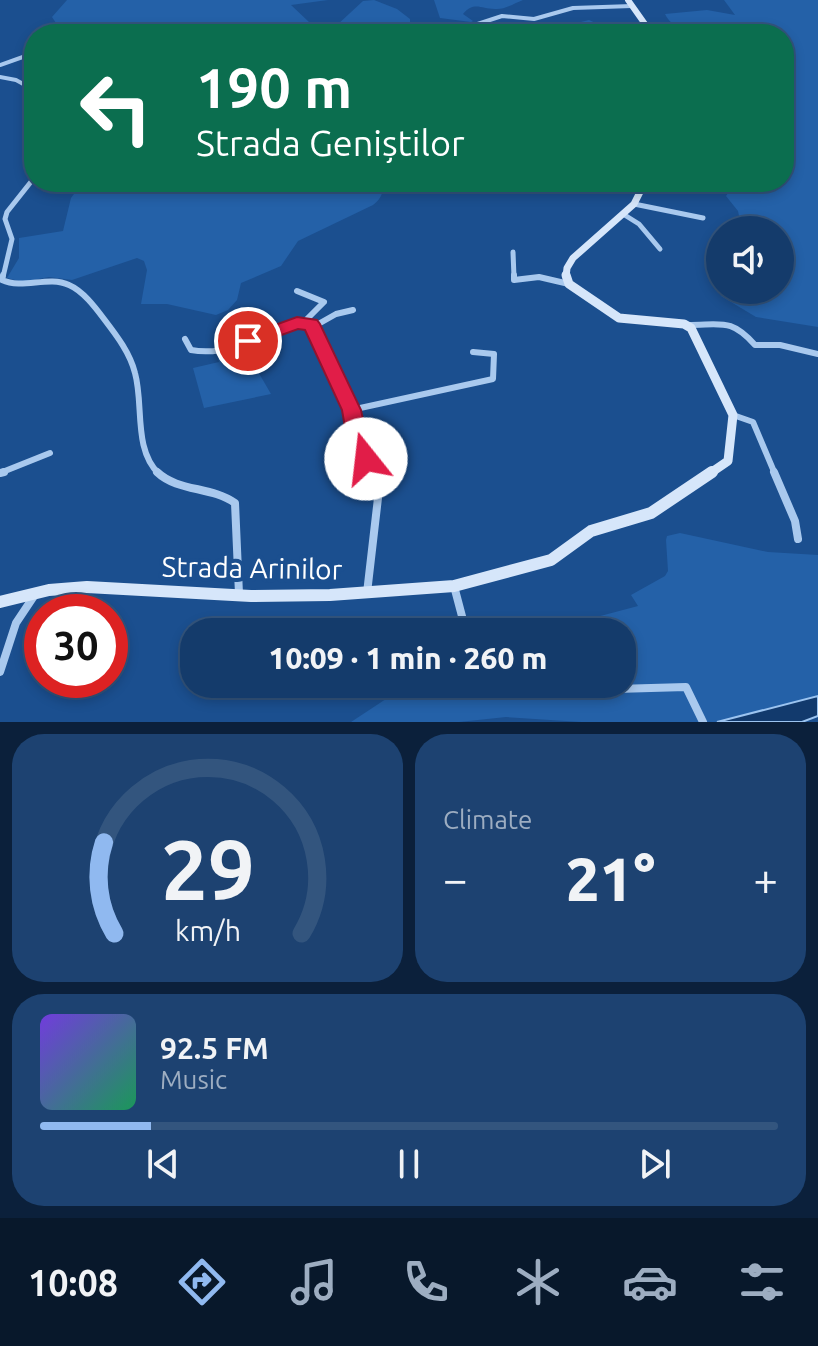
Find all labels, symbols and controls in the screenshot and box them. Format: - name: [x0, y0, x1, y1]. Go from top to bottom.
- icon: left: [64, 56, 168, 160]
- text: 190 m: [196, 56, 352, 119]
- text: Strada Geniștilor: [196, 122, 465, 163]
- map controls: [706, 216, 794, 304]
- button: sound: [706, 216, 794, 304]
- pin: [214, 307, 282, 375]
- icon: arrive: [226, 319, 270, 363]
- position arrow: [324, 417, 408, 501]
- street label: Strada Arinilor: [161, 550, 343, 585]
- speed limit sign: 30: [24, 594, 128, 698]
- text: 10:09 · 1 min · 260 m: [269, 641, 547, 675]
- text: Climate: [443, 805, 532, 834]
- text: 29: [161, 822, 254, 916]
- text: 21°: [566, 845, 655, 912]
- text: −: [443, 854, 468, 903]
- text: +: [753, 854, 778, 903]
- text: km/h: [175, 914, 241, 946]
- text: 92.5 FM: [160, 1031, 269, 1065]
- text: Music: [160, 1065, 227, 1094]
- icon: previous: [141, 1142, 185, 1186]
- icon: pause: [387, 1142, 431, 1186]
- icon: next: [633, 1142, 677, 1186]
- icon: directions: [174, 1254, 230, 1310]
- icon: music: [286, 1254, 342, 1310]
- icon: phone: [398, 1254, 454, 1310]
- icon: climate: [510, 1254, 566, 1310]
- icon: car: [622, 1254, 678, 1310]
- icon: filters: [734, 1254, 790, 1310]
- text: 10:08: [28, 1262, 118, 1303]

